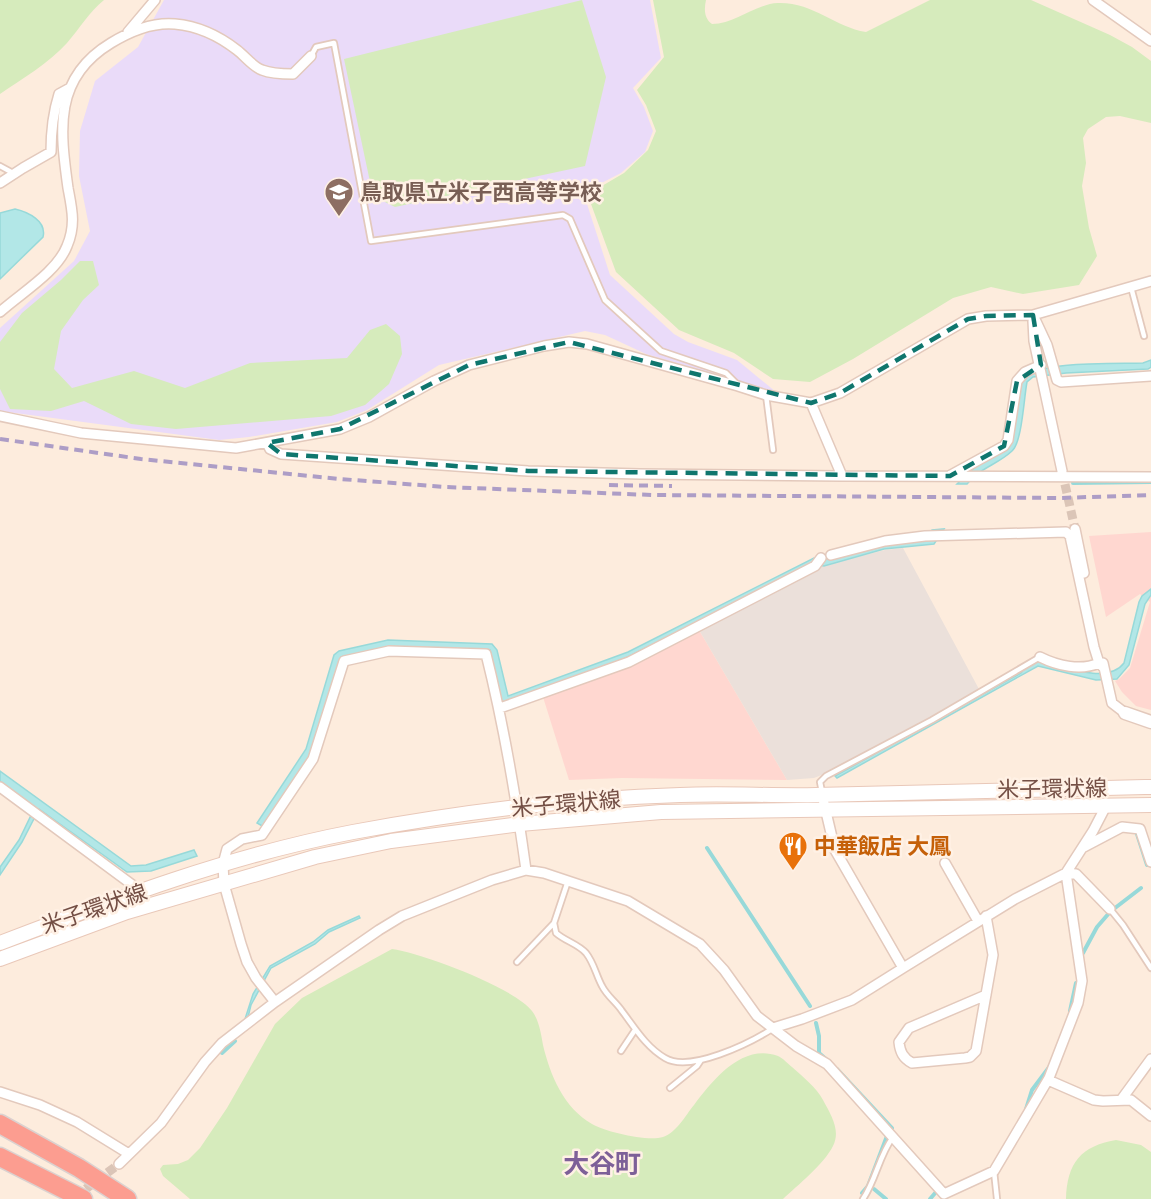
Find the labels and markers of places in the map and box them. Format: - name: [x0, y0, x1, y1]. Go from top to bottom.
- school or university icon: 鳥取県立米子西高等学校: [323, 176, 355, 218]
- place label: 鳥取県立米子西高等学校: [360, 179, 602, 206]
- restaurant icon: 中華飯店 大鳳: [777, 830, 809, 872]
- place label: 中華飯店 大鳳: [814, 833, 951, 860]

